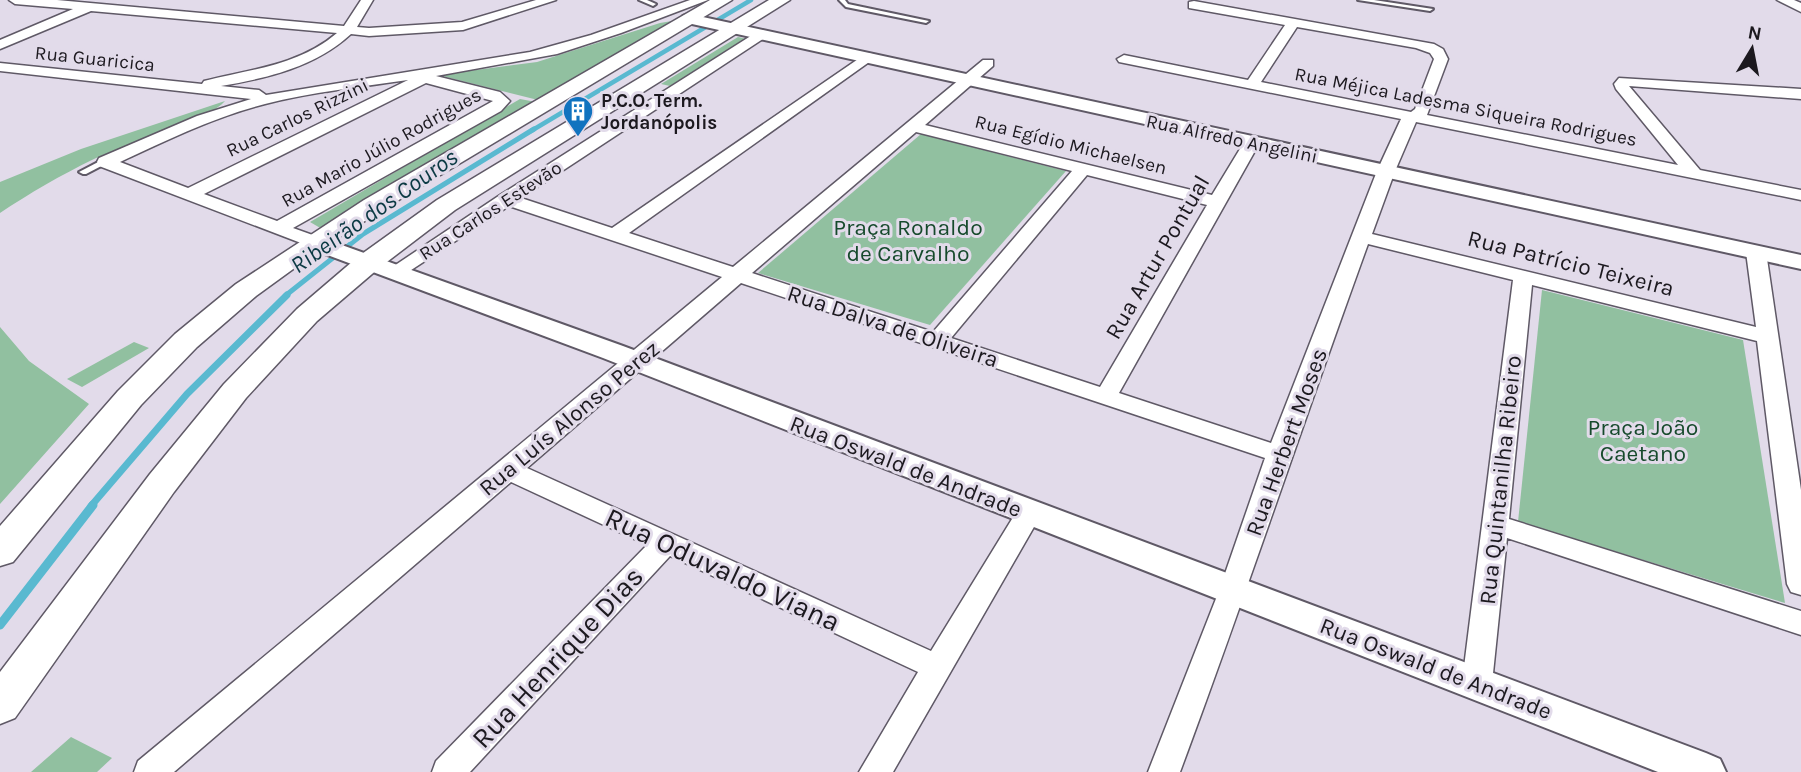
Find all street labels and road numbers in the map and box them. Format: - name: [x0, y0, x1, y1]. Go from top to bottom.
- street label: Rua Guaricica: [34, 42, 156, 76]
- street label: Rua Méjica Ladesma Siqueira Rodrigues: [1293, 63, 1639, 151]
- street label: Rua Carlos Rizzini: [223, 74, 372, 162]
- street label: Rua Mario Júlio Rodrigues: [278, 84, 485, 212]
- street label: Rua Egídio Michaelsen: [973, 110, 1169, 179]
- street label: Rua Alfredo Angelini: [1144, 110, 1319, 168]
- street label: Rua Carlos Estevão: [415, 157, 566, 265]
- street label: Rua Artur Pontual: [1100, 170, 1215, 344]
- street label: Rua Patrício Teixeira: [1465, 225, 1677, 302]
- street label: Rua Dalva de Oliveira: [784, 280, 1002, 373]
- street label: Rua Luís Alonso Perez: [474, 335, 665, 502]
- street label: Rua Herbert Moses: [1240, 345, 1333, 540]
- street label: Rua Quintanilha Ribeiro: [1474, 354, 1527, 606]
- street label: Rua Oswald de Andrade: [786, 410, 1025, 523]
- street label: Rua Oduvaldo Viana: [600, 501, 846, 638]
- street label: Rua Henrique Dias: [465, 560, 650, 755]
- street label: Rua Oswald de Andrade: [1316, 612, 1555, 725]

